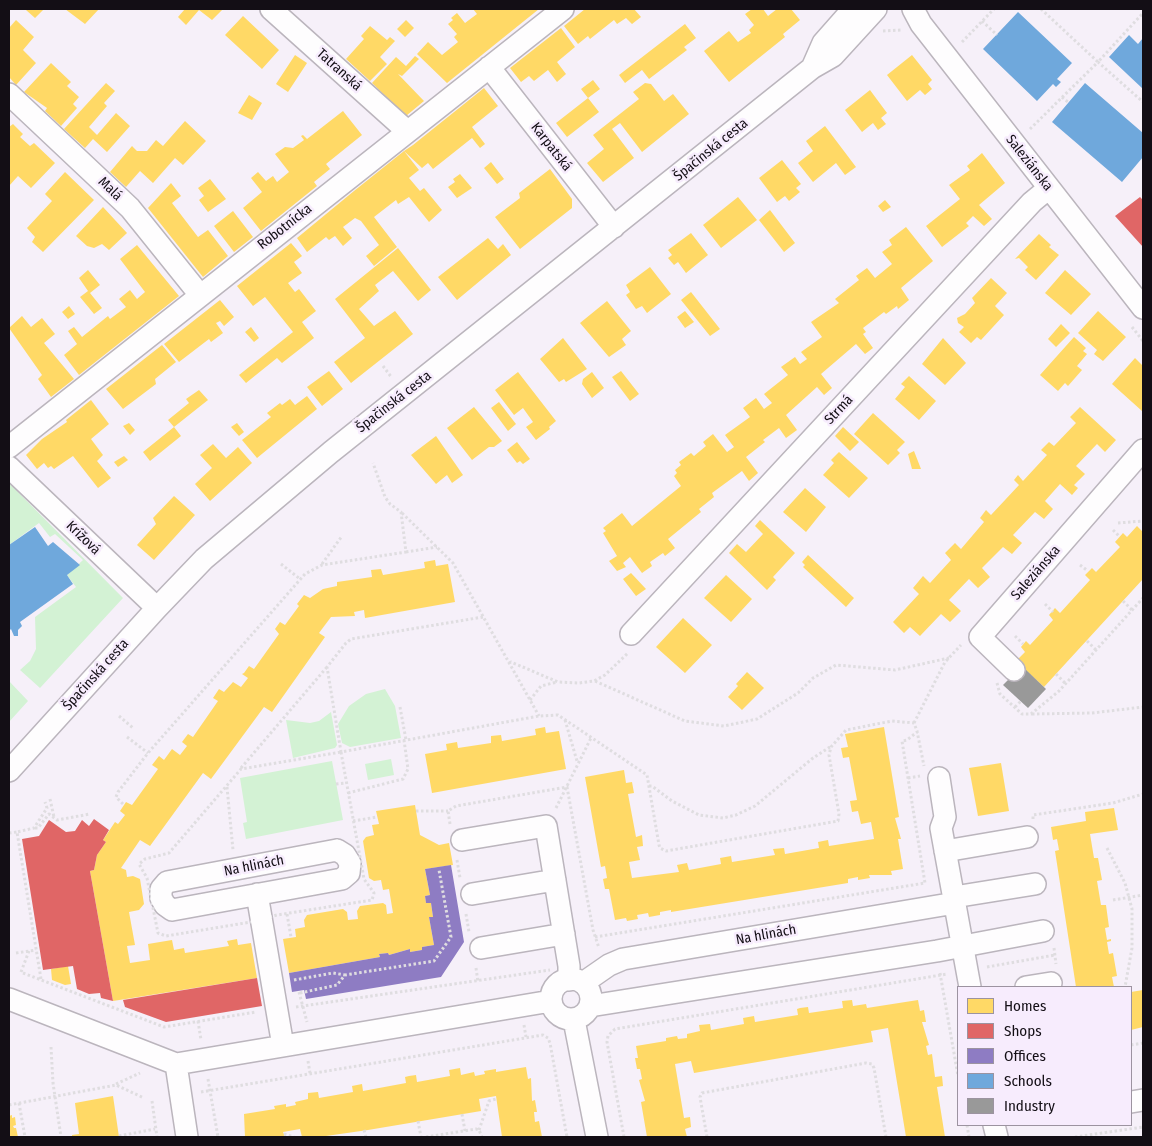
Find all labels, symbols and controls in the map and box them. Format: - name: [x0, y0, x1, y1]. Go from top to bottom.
- street label: Tatranská: [313, 45, 365, 95]
- street label: Špačinská cesta: [671, 115, 751, 185]
- street label: Karpatská: [527, 119, 575, 175]
- street label: Saleziánska: [1002, 132, 1056, 194]
- street label: Malá: [94, 174, 126, 204]
- street label: Robotnícka: [255, 201, 315, 253]
- street label: Špačinská cesta: [353, 368, 435, 436]
- street label: Strmá: [821, 392, 857, 428]
- street label: Krížová: [62, 518, 104, 558]
- street label: Saleziánska: [1008, 542, 1064, 604]
- street label: Špačinská cesta: [60, 636, 132, 714]
- street label: Na hlinách: [223, 852, 285, 880]
- street label: Na hlinách: [735, 921, 797, 949]
- legend: [957, 986, 1132, 1126]
- text: Homes: [1004, 997, 1046, 1015]
- text: Shops: [1004, 1022, 1042, 1040]
- text: Offices: [1004, 1047, 1046, 1065]
- text: Schools: [1004, 1072, 1052, 1090]
- text: Industry: [1004, 1097, 1055, 1115]

